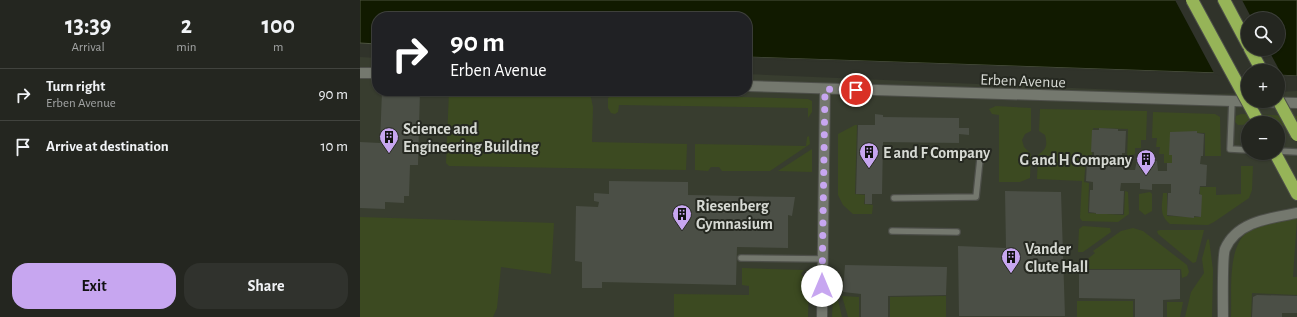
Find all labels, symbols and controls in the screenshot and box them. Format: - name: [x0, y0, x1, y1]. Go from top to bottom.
- map controls: [1241, 12, 1285, 160]
- button: search: [1241, 12, 1285, 56]
- text: 13:39: [65, 14, 111, 38]
- text: 2: [181, 14, 192, 38]
- text: 100: [261, 14, 295, 38]
- icon: right: [384, 28, 436, 80]
- text: 90 m: [450, 29, 505, 57]
- text: Arrival: [71, 41, 105, 54]
- text: min: [176, 41, 197, 54]
- text: m: [273, 41, 283, 54]
- text: Erben Avenue: [450, 62, 547, 80]
- button: +: [1241, 64, 1285, 108]
- street label: Erben Avenue: [980, 72, 1066, 90]
- pin: [839, 73, 873, 107]
- text: Turn right: [46, 79, 105, 94]
- icon: arrive: [845, 79, 867, 101]
- icon: right: [12, 84, 34, 106]
- text: 90 m: [319, 87, 348, 102]
- text: Erben Avenue: [46, 97, 116, 110]
- button: −: [1241, 116, 1285, 160]
- place label: Science and Engineering Building: [403, 121, 540, 155]
- building icon: Science and Engineering Building: [378, 126, 400, 154]
- icon: arrive: [12, 136, 34, 158]
- text: Arrive at destination: [46, 139, 169, 154]
- text: 10 m: [320, 139, 348, 154]
- building icon: E and F Company: [858, 141, 880, 169]
- place label: E and F Company: [883, 145, 991, 162]
- building icon: G and H Company: [1135, 148, 1157, 176]
- place label: G and H Company: [1020, 152, 1133, 169]
- place label: Riesenberg Gymnasium: [696, 198, 773, 233]
- building icon: Riesenberg Gymnasium: [671, 203, 693, 231]
- place label: Vander Clute Hall: [1025, 241, 1088, 275]
- building icon: Vander Clute Hall: [1000, 246, 1022, 274]
- button: Exit: [12, 263, 176, 309]
- button: Share: [184, 263, 348, 309]
- position arrow: [801, 265, 843, 307]

